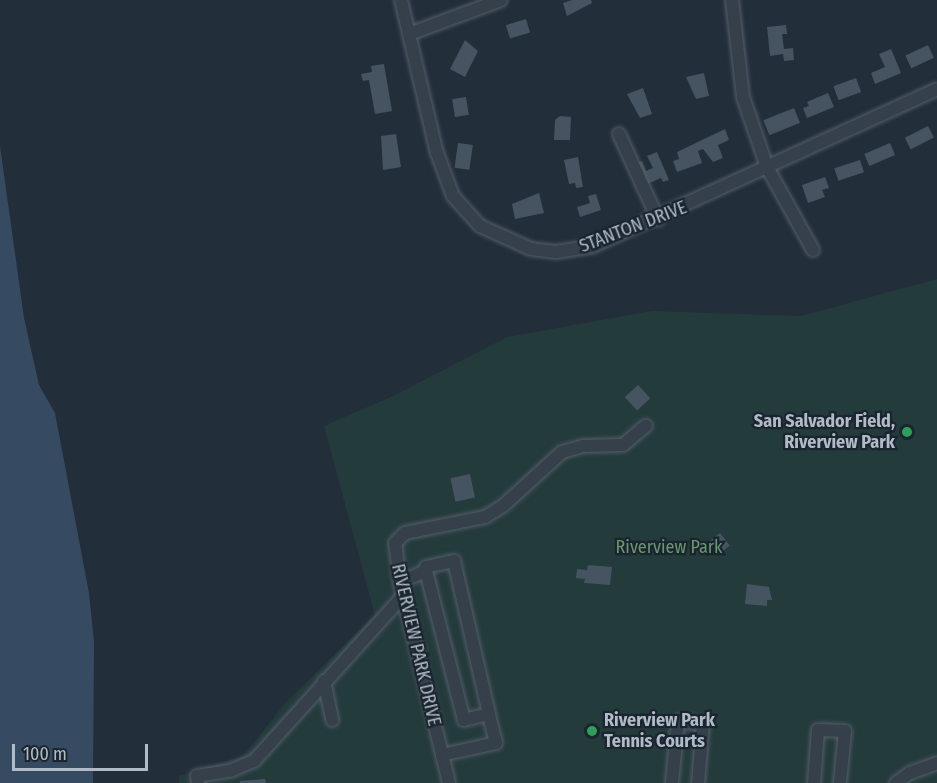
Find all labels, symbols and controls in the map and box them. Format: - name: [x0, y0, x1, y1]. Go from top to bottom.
- street label: STANTON DRIVE: [576, 197, 690, 257]
- place label: San Salvador Field, Riverview Park: [754, 411, 895, 454]
- marker: San Salvador Field, Riverview Park: [900, 425, 914, 439]
- park label: Riverview Park: [616, 536, 722, 558]
- street label: RIVERVIEW PARK DRIVE: [387, 562, 445, 728]
- place label: Riverview Park Tennis Courts: [604, 710, 715, 752]
- marker: Riverview Park Tennis Courts: [585, 724, 599, 738]
- scale bar: [15, 732, 152, 770]
- text: 100 m: [23, 743, 67, 765]

